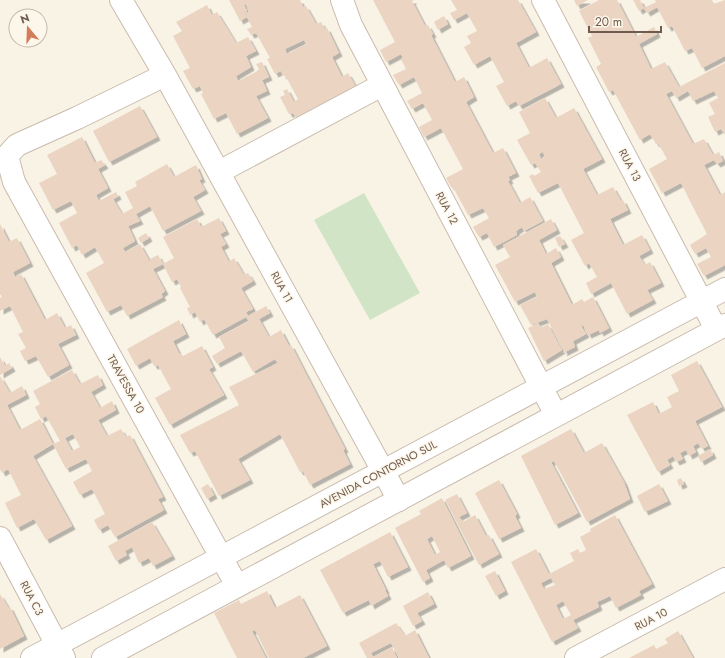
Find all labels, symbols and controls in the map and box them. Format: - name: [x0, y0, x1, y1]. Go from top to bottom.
- north arrow: [8, 8, 48, 48]
- scale bar: [589, 8, 661, 34]
- text: N: [18, 10, 31, 28]
- text: 20 m: [595, 13, 622, 31]
- street label: RUA 13: [615, 146, 645, 184]
- street label: RUA 12: [432, 189, 462, 227]
- street label: RUA 11: [267, 268, 297, 306]
- street label: TRAVESSA 10: [103, 352, 149, 417]
- street label: AVENIDA CONTORNO SUL: [316, 436, 440, 512]
- street label: RUA C3: [16, 578, 48, 618]
- street label: RUA 10: [632, 603, 671, 634]

